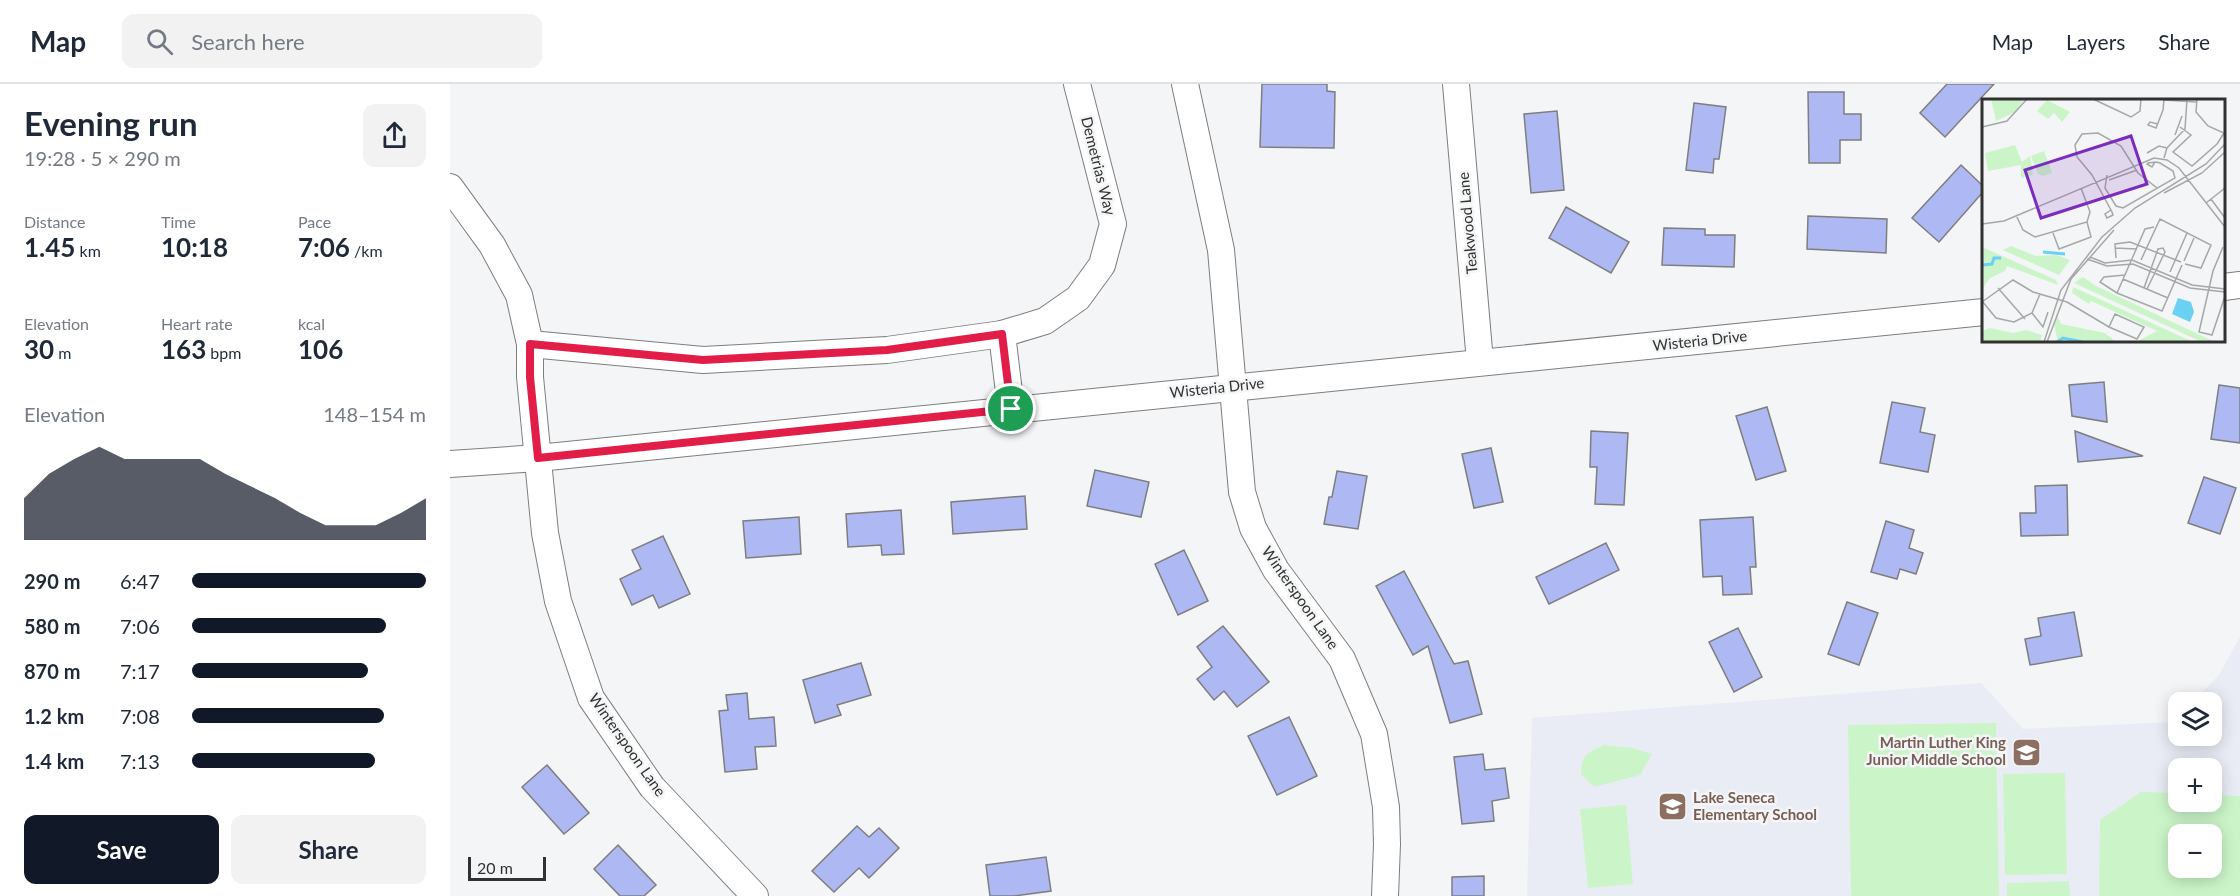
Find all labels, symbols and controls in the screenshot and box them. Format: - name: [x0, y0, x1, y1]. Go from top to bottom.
- search box: [122, 14, 542, 68]
- text: Map: [30, 24, 86, 58]
- icon: search: [143, 25, 176, 58]
- text: Search here: [191, 28, 305, 55]
- text: Map: [1992, 29, 2033, 54]
- text: Layers: [2066, 29, 2125, 54]
- text: Share: [2158, 29, 2210, 54]
- inset map: [1982, 99, 2225, 342]
- text: Evening run: [24, 103, 198, 143]
- button: share: [363, 104, 426, 167]
- street label: Demetrias Way: [1078, 115, 1120, 217]
- text: 19:28 · 5 × 290 m: [24, 146, 181, 170]
- street label: Teakwood Lane: [1454, 171, 1480, 275]
- text: Distance: [24, 212, 85, 231]
- text: Time: [161, 212, 196, 231]
- text: Pace: [298, 212, 331, 231]
- text: 1.45: [24, 231, 75, 263]
- text: 10:18: [161, 231, 228, 263]
- text: 7:06: [298, 231, 350, 263]
- text: km: [75, 241, 101, 260]
- text: /km: [350, 241, 383, 260]
- text: Elevation: [24, 314, 89, 333]
- text: Heart rate: [161, 314, 233, 333]
- text: kcal: [298, 314, 325, 333]
- street label: Wisteria Drive: [1652, 326, 1748, 354]
- text: 30: [24, 333, 54, 365]
- text: 163: [161, 333, 206, 365]
- text: 106: [298, 333, 343, 365]
- text: m: [54, 343, 71, 362]
- text: bpm: [206, 343, 241, 362]
- street label: Wisteria Drive: [1169, 373, 1265, 401]
- pin: [985, 383, 1036, 434]
- icon: arrive: [994, 392, 1027, 425]
- text: Elevation: [24, 402, 105, 426]
- text: 148–154 m: [323, 402, 426, 426]
- street label: Winterspoon Lane: [1259, 542, 1343, 652]
- text: 290 m: [24, 569, 80, 593]
- text: 6:47: [120, 569, 160, 593]
- text: 580 m: [24, 614, 80, 638]
- text: 7:06: [120, 614, 160, 638]
- text: 870 m: [24, 659, 80, 683]
- text: 7:17: [120, 659, 160, 683]
- street label: Winterspoon Lane: [586, 689, 670, 799]
- map controls: [2168, 692, 2222, 878]
- button: layers: [2168, 692, 2222, 746]
- text: 1.2 km: [24, 704, 84, 728]
- text: 7:08: [120, 704, 160, 728]
- place label: Martin Luther King Junior Middle School: [1866, 733, 2006, 768]
- school or university icon: Martin Luther King Junior Middle School: [2011, 736, 2043, 768]
- text: 1.4 km: [24, 749, 84, 773]
- text: 7:13: [120, 749, 160, 773]
- button: +: [2168, 758, 2222, 812]
- place label: Lake Seneca Elementary School: [1693, 788, 1817, 823]
- school or university icon: Lake Seneca Elementary School: [1656, 791, 1688, 823]
- button: Save: [24, 815, 219, 884]
- button: Share: [231, 815, 426, 884]
- button: −: [2168, 824, 2222, 878]
- scale bar: [468, 854, 546, 882]
- text: 20 m: [477, 858, 513, 877]

